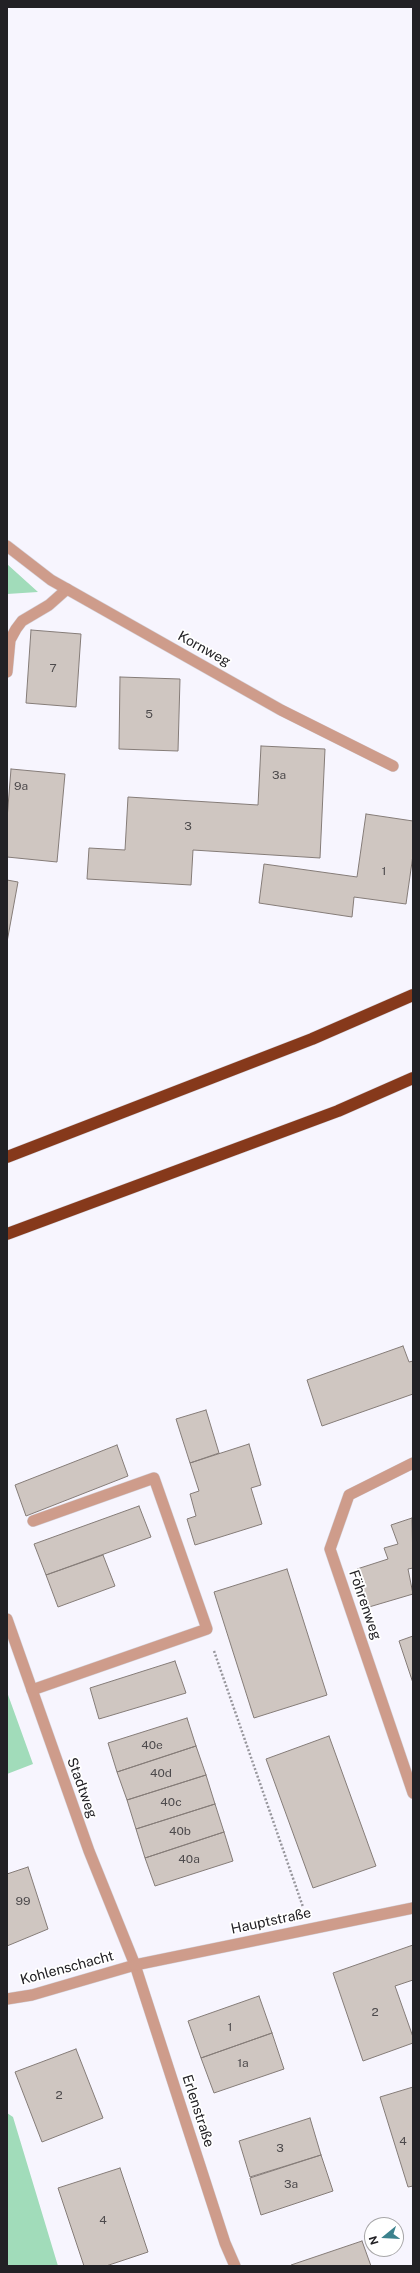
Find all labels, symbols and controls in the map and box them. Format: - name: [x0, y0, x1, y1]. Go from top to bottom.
- street label: Kornweg: [175, 628, 233, 670]
- house number: 7: [49, 661, 57, 675]
- house number: 5: [145, 707, 153, 721]
- house number: 3a: [272, 768, 286, 782]
- house number: 9a: [14, 779, 28, 793]
- house number: 3: [184, 819, 192, 833]
- house number: 1: [382, 864, 386, 878]
- street label: Föhrenweg: [345, 1568, 385, 1642]
- house number: 40e: [141, 1738, 163, 1752]
- street label: Stadtweg: [63, 1755, 101, 1821]
- house number: 40d: [150, 1766, 172, 1780]
- house number: 40c: [160, 1795, 182, 1809]
- house number: 40b: [169, 1824, 191, 1838]
- house number: 40a: [178, 1852, 200, 1866]
- house number: 99: [16, 1894, 30, 1908]
- street label: Hauptstraße: [229, 1904, 313, 1938]
- street label: Kohlenschacht: [18, 1947, 116, 1989]
- house number: 2: [371, 2005, 379, 2019]
- house number: 1: [228, 2020, 232, 2034]
- house number: 1a: [237, 2056, 249, 2070]
- street label: Erlenstraße: [178, 2073, 218, 2149]
- house number: 2: [55, 2088, 63, 2102]
- house number: 4: [399, 2134, 407, 2148]
- house number: 3: [276, 2141, 284, 2155]
- house number: 3a: [284, 2177, 298, 2191]
- house number: 4: [99, 2213, 107, 2227]
- north arrow: [364, 2217, 404, 2257]
- text: N: [367, 2234, 381, 2246]

